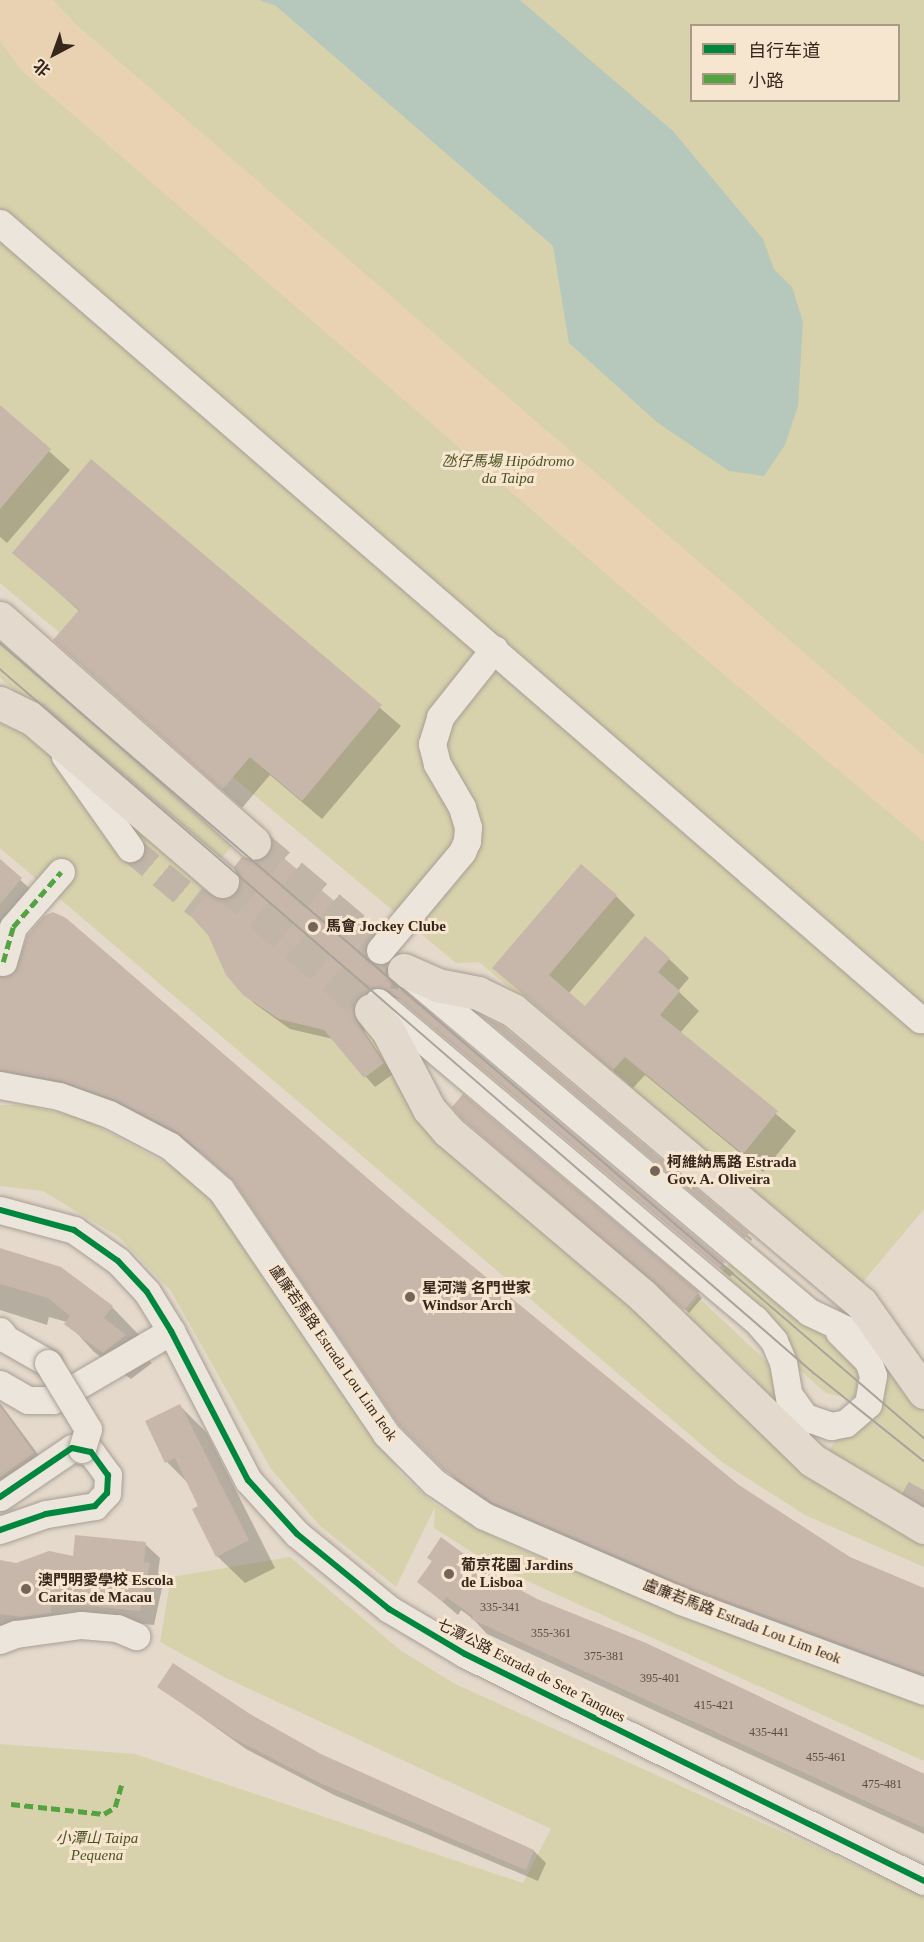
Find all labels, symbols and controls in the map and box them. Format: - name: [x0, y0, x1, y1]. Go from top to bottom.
- north arrow: [24, 24, 84, 84]
- legend: [690, 24, 900, 102]
- text: 自行车道: [748, 41, 820, 61]
- text: 北: [30, 56, 53, 80]
- text: 小路: [748, 71, 784, 91]
- park label: 氹仔馬場 Hipódromo da Taipa: [442, 452, 574, 487]
- marker: 馬會 Jockey Clube: [304, 918, 322, 936]
- place label: 馬會 Jockey Clube: [326, 918, 446, 936]
- place label: 柯維納馬路 Estrada Gov. A. Oliveira: [667, 1153, 797, 1188]
- marker: 柯維納馬路 Estrada Gov. A. Oliveira: [648, 1164, 662, 1178]
- street label: 盧廉若馬路 Estrada Lou Lim Ieok: [265, 1262, 401, 1444]
- place label: 星河灣 名門世家 Windsor Arch: [422, 1279, 531, 1314]
- marker: 星河灣 名門世家 Windsor Arch: [403, 1290, 417, 1304]
- place label: 葡京花園 Jardins de Lisboa: [461, 1556, 573, 1591]
- marker: 葡京花園 Jardins de Lisboa: [442, 1567, 456, 1581]
- place label: 澳門明愛學校 Escola Caritas de Macau: [38, 1571, 173, 1606]
- street label: 盧廉若馬路 Estrada Lou Lim Ieok: [640, 1576, 844, 1668]
- marker: 澳門明愛學校 Escola Caritas de Macau: [19, 1582, 33, 1596]
- house number: 335-341: [480, 1601, 520, 1615]
- street label: 七潭公路 Estrada de Sete Tanques: [433, 1615, 629, 1727]
- house number: 355-361: [531, 1627, 571, 1641]
- house number: 375-381: [584, 1650, 624, 1664]
- house number: 395-401: [640, 1672, 680, 1686]
- house number: 415-421: [694, 1699, 734, 1713]
- house number: 435-441: [749, 1726, 789, 1740]
- house number: 455-461: [806, 1751, 846, 1765]
- house number: 475-481: [862, 1778, 902, 1792]
- park label: 小潭山 Taipa Pequena: [56, 1829, 138, 1864]

